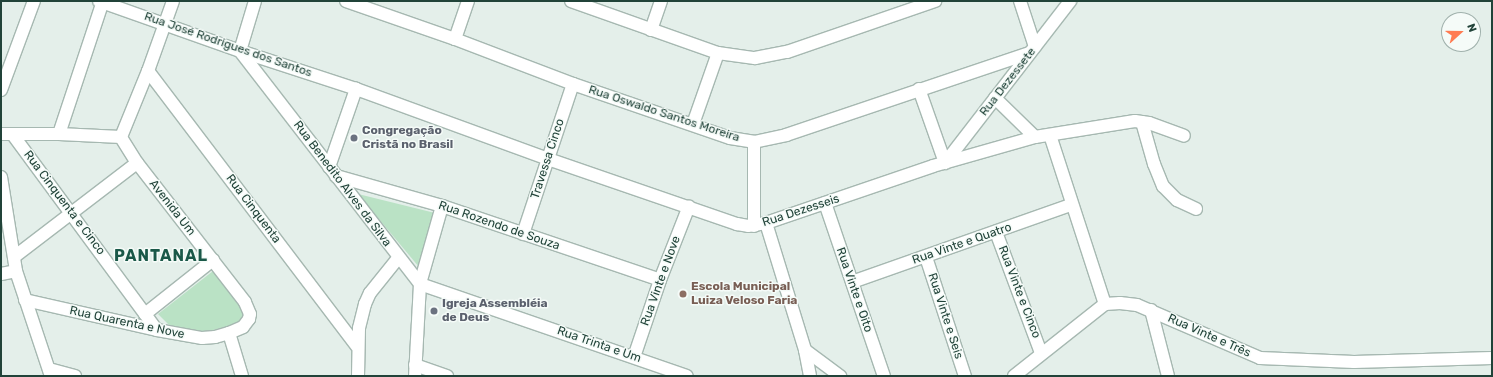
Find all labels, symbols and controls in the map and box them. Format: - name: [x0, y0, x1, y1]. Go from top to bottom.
- street label: Rua José Rodrigues dos Santos: [142, 9, 314, 81]
- north arrow: [1441, 12, 1481, 52]
- text: N: [1464, 22, 1479, 34]
- street label: Rua Dezessete: [977, 45, 1039, 119]
- street label: Rua Oswaldo Santos Moreira: [587, 83, 741, 145]
- street label: Travessa Cinco: [528, 117, 568, 201]
- street label: Rua Benedito Alves da Silva: [290, 118, 394, 250]
- place label: Congregação Cristã no Brasil: [362, 124, 453, 152]
- marker: Congregação Cristã no Brasil: [349, 133, 359, 143]
- street label: Rua Cinquenta e Cinco: [20, 148, 108, 258]
- street label: Rua Cinquenta: [222, 172, 284, 246]
- street label: Avenida Um: [146, 177, 198, 239]
- street label: Rua Dezesseis: [761, 192, 841, 230]
- street label: Rua Rozendo de Souza: [436, 198, 562, 254]
- street label: Rua Vinte e Quatro: [910, 220, 1014, 268]
- street label: Rua Vinte e Nove: [638, 234, 684, 328]
- street label: Rua Vinte e Cinco: [995, 244, 1043, 340]
- street label: Rua Vinte e Oito: [833, 245, 875, 335]
- district label: PANTANAL: [114, 246, 208, 266]
- street label: Rua Vinte e Seis: [924, 271, 966, 361]
- place label: Escola Municipal Luiza Veloso Faria: [691, 280, 798, 308]
- marker: Escola Municipal Luiza Veloso Faria: [678, 289, 688, 299]
- place label: Igreja Assembléia de Deus: [442, 297, 548, 325]
- street label: Rua Quarenta e Nove: [68, 304, 186, 342]
- marker: Igreja Assembléia de Deus: [429, 306, 439, 316]
- street label: Rua Vinte e Três: [1165, 311, 1253, 361]
- street label: Rua Trinta e Um: [555, 324, 643, 366]

